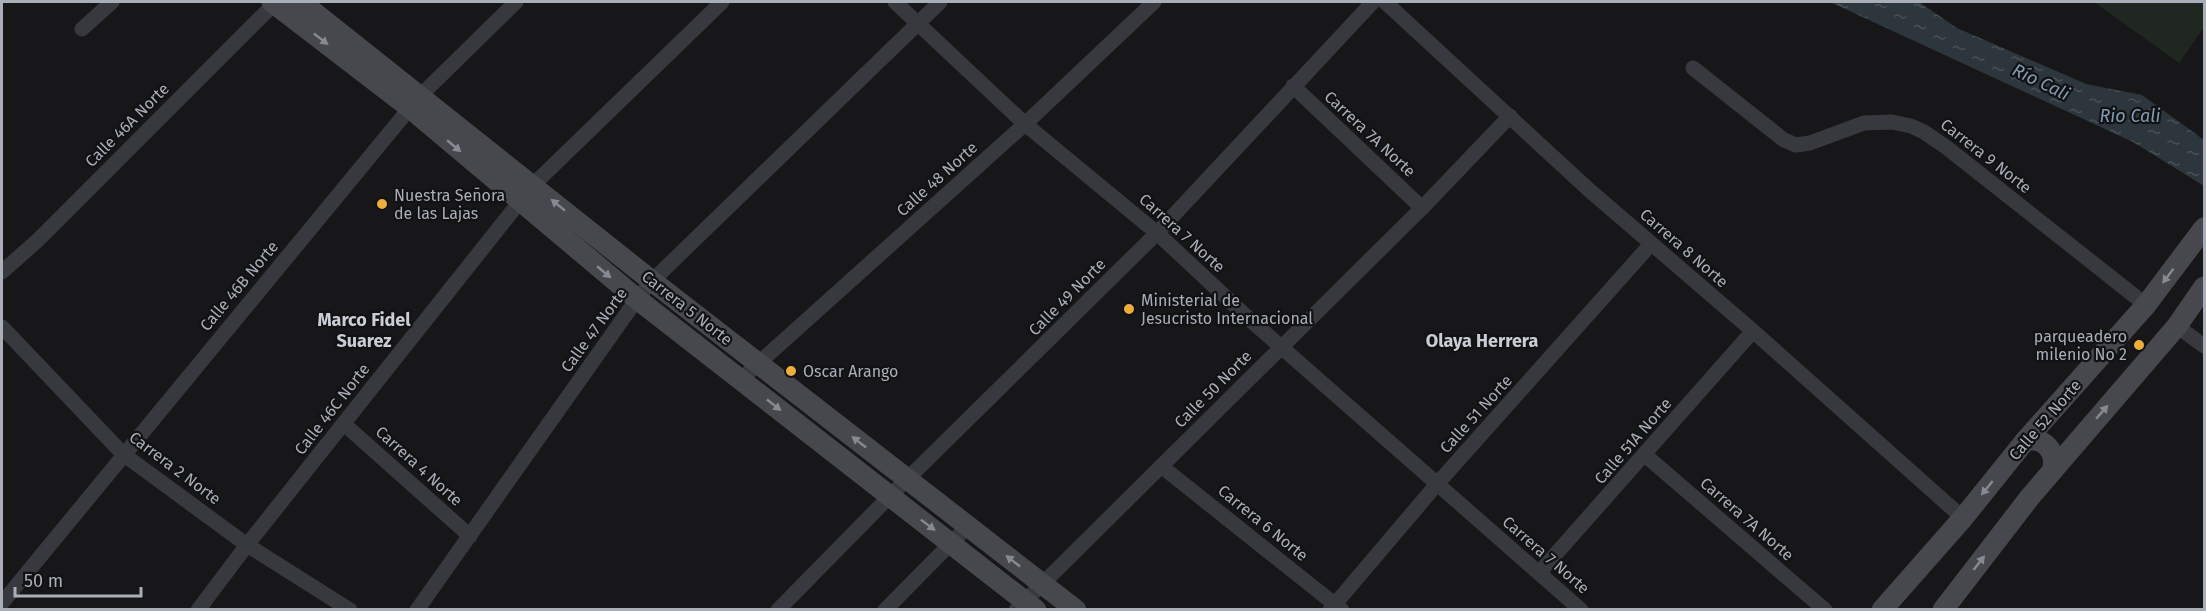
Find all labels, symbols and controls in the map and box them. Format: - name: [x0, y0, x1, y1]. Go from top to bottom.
- one-way arrow: [313, 33, 329, 46]
- water label: Río Cali: [2009, 59, 2073, 105]
- street label: Calle 46A Norte: [81, 79, 173, 171]
- street label: Carrera 7A Norte: [1321, 87, 1419, 181]
- water label: Rio Cali: [2100, 105, 2160, 127]
- street label: Carrera 9 Norte: [1937, 115, 2035, 197]
- street label: Calle 48 Norte: [893, 138, 981, 220]
- one-way arrow: [446, 140, 462, 153]
- place label: Nuestra Señora de las Lajas: [394, 186, 505, 223]
- street label: Carrera 7 Norte: [1135, 190, 1229, 276]
- marker: Nuestra Señora de las Lajas: [375, 197, 389, 211]
- one-way arrow: [550, 198, 566, 211]
- street label: Carrera 8 Norte: [1636, 205, 1732, 291]
- street label: Calle 46B Norte: [196, 237, 282, 335]
- street label: Calle 49 Norte: [1025, 255, 1109, 339]
- one-way arrow: [596, 265, 612, 278]
- street label: Carrera 5 Norte: [638, 267, 736, 349]
- one-way arrow: [2162, 268, 2175, 284]
- street label: Calle 47 Norte: [557, 284, 631, 376]
- place label: Ministerial de Jesucristo Internacional: [1141, 291, 1313, 328]
- marker: Ministerial de Jesucristo Internacional: [1122, 302, 1136, 316]
- district label: Marco Fidel Suarez: [317, 309, 411, 352]
- place label: parqueadero milenio No 2: [2034, 327, 2127, 364]
- district label: Olaya Herrera: [1426, 330, 1538, 352]
- marker: parqueadero milenio No 2: [2132, 338, 2146, 352]
- street label: Calle 50 Norte: [1170, 346, 1256, 432]
- street label: Calle 46C Norte: [290, 360, 374, 458]
- place label: Oscar Arango: [803, 362, 898, 381]
- marker: Oscar Arango: [784, 364, 798, 378]
- street label: Calle 51 Norte: [1436, 371, 1516, 457]
- street label: Calle 52 Norte: [2005, 376, 2085, 464]
- street label: Calle 51A Norte: [1590, 394, 1676, 488]
- one-way arrow: [766, 398, 781, 410]
- one-way arrow: [2095, 405, 2108, 420]
- street label: Carrera 4 Norte: [372, 422, 466, 510]
- street label: Carrera 2 Norte: [126, 427, 224, 509]
- one-way arrow: [851, 436, 867, 448]
- street label: Carrera 7A Norte: [1696, 473, 1798, 565]
- one-way arrow: [1981, 480, 1994, 495]
- street label: Carrera 6 Norte: [1214, 481, 1312, 565]
- street label: Carrera 7 Norte: [1499, 512, 1593, 598]
- one-way arrow: [920, 518, 935, 530]
- one-way arrow: [1005, 555, 1021, 568]
- one-way arrow: [1972, 556, 1984, 571]
- scale bar: [15, 560, 141, 598]
- text: 50 m: [24, 570, 63, 592]

